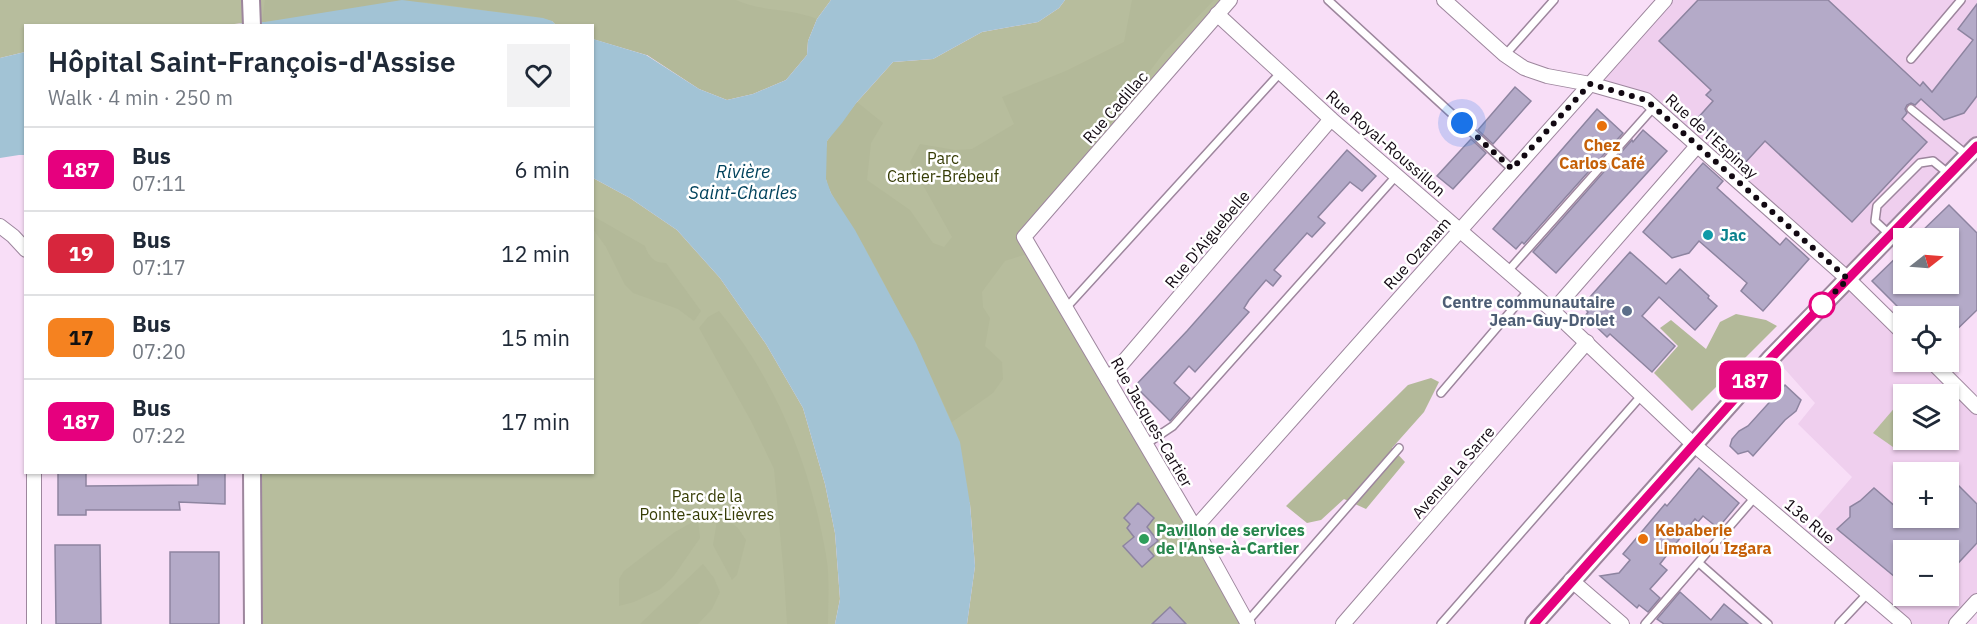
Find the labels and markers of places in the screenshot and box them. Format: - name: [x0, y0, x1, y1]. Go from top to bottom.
- marker: Chez Carlos Café: [1595, 119, 1609, 133]
- place label: Chez Carlos Café: [1559, 135, 1645, 173]
- place label: Jac: [1720, 225, 1746, 245]
- marker: Jac: [1701, 228, 1715, 242]
- place label: Centre communautaire Jean-Guy-Drolet: [1442, 292, 1615, 330]
- unlabelled marker: [1809, 292, 1835, 318]
- marker: Centre communautaire Jean-Guy-Drolet: [1620, 304, 1634, 318]
- place label: Pavillon de services de l'Anse-à-Cartier: [1156, 520, 1305, 558]
- place label: Kebaberie Limoilou Izgara: [1655, 520, 1772, 558]
- marker: Pavillon de services de l'Anse-à-Cartier: [1137, 532, 1151, 546]
- marker: Kebaberie Limoilou Izgara: [1636, 532, 1650, 546]

